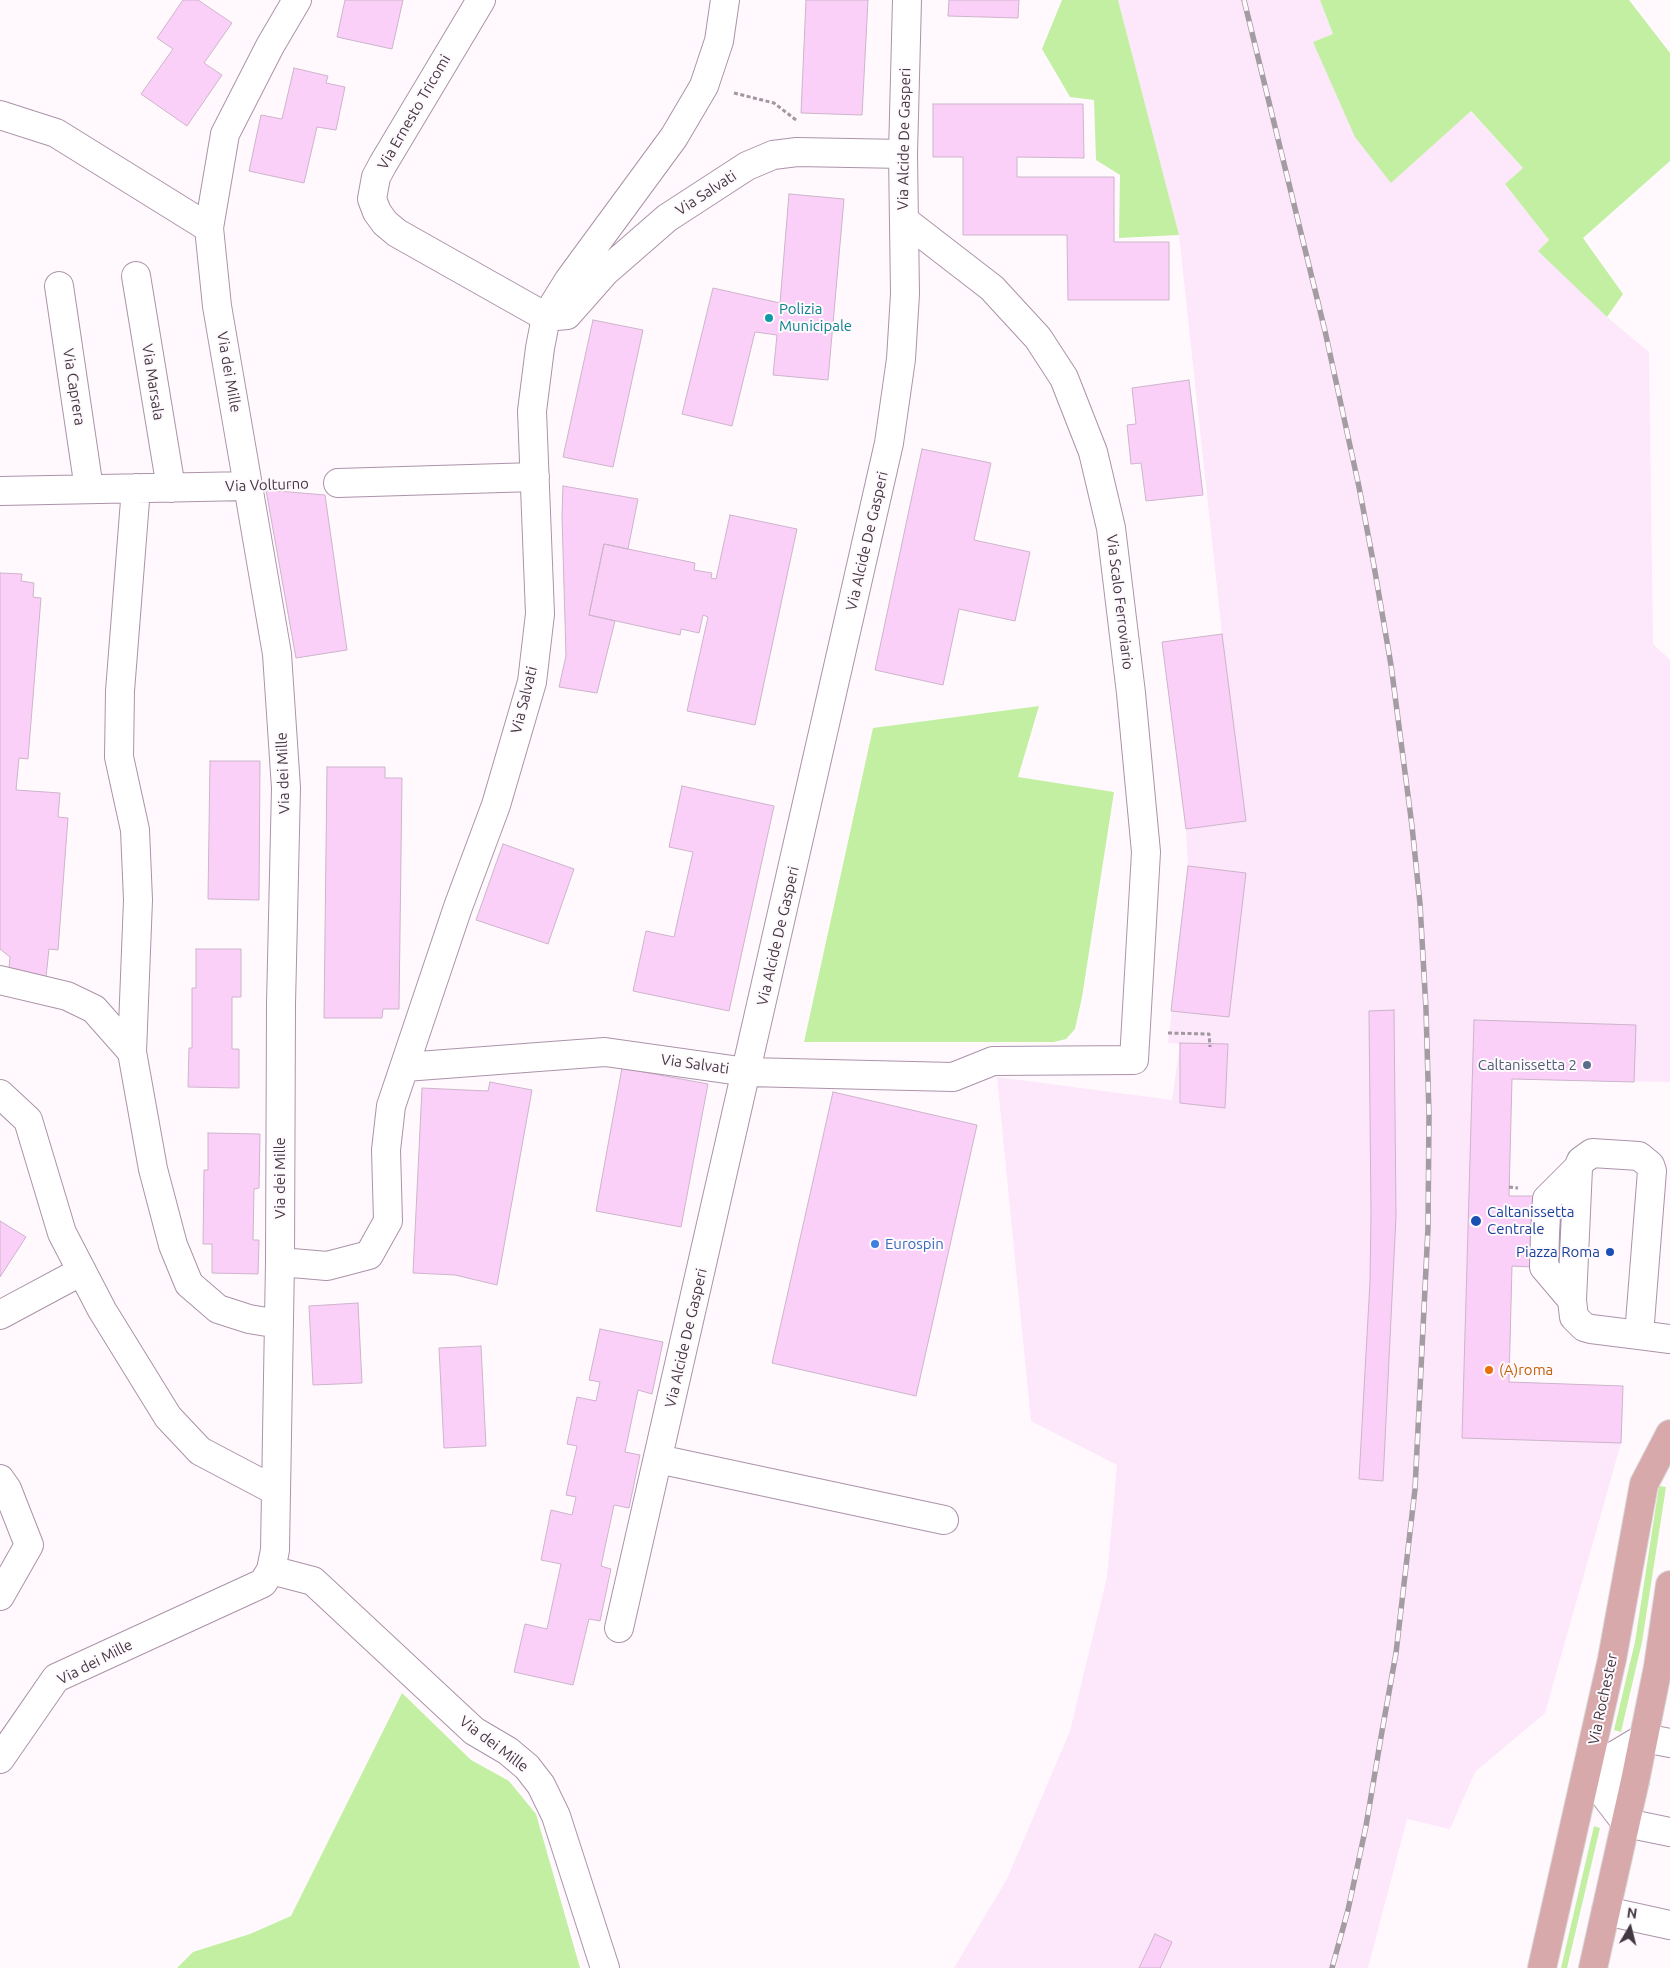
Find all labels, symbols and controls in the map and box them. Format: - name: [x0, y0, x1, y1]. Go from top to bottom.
- street label: Via Ernesto Tricomi: [374, 51, 454, 173]
- street label: Via Alcide De Gasperi: [894, 68, 914, 210]
- street label: Via Salvati: [672, 167, 740, 219]
- place label: Polizia Municipale: [779, 300, 852, 335]
- marker: Polizia Municipale: [763, 312, 775, 324]
- street label: Via dei Mille: [213, 330, 245, 414]
- street label: Via Marsala: [138, 343, 168, 421]
- street label: Via Caprera: [59, 347, 89, 427]
- street label: Via Alcide De Gasperi: [842, 470, 892, 612]
- street label: Via Volturno: [225, 475, 309, 495]
- street label: Via Scalo Ferroviario: [1103, 533, 1137, 671]
- street label: Via Salvati: [507, 664, 541, 736]
- street label: Via dei Mille: [273, 732, 293, 814]
- street label: Via Alcide De Gasperi: [753, 865, 803, 1007]
- street label: Via Salvati: [660, 1050, 730, 1078]
- place label: Caltanissetta 2: [1478, 1056, 1577, 1074]
- marker: Caltanissetta 2: [1581, 1059, 1593, 1071]
- street label: Via dei Mille: [271, 1137, 289, 1219]
- place label: Caltanissetta Centrale: [1487, 1203, 1574, 1238]
- marker: Caltanissetta Centrale: [1469, 1214, 1483, 1228]
- place label: Eurospin: [885, 1235, 944, 1253]
- marker: Eurospin: [869, 1238, 881, 1250]
- place label: Piazza Roma: [1516, 1243, 1600, 1261]
- marker: Piazza Roma: [1604, 1246, 1616, 1258]
- street label: Via Alcide De Gasperi: [661, 1267, 711, 1409]
- place label: (A)roma: [1499, 1361, 1553, 1379]
- marker: (A)roma: [1483, 1364, 1495, 1376]
- street label: Via dei Mille: [54, 1635, 136, 1689]
- street label: Via Rochester: [1585, 1652, 1621, 1746]
- street label: Via dei Mille: [456, 1712, 532, 1776]
- north arrow: [1605, 1903, 1655, 1953]
- text: N: [1626, 1904, 1638, 1922]

